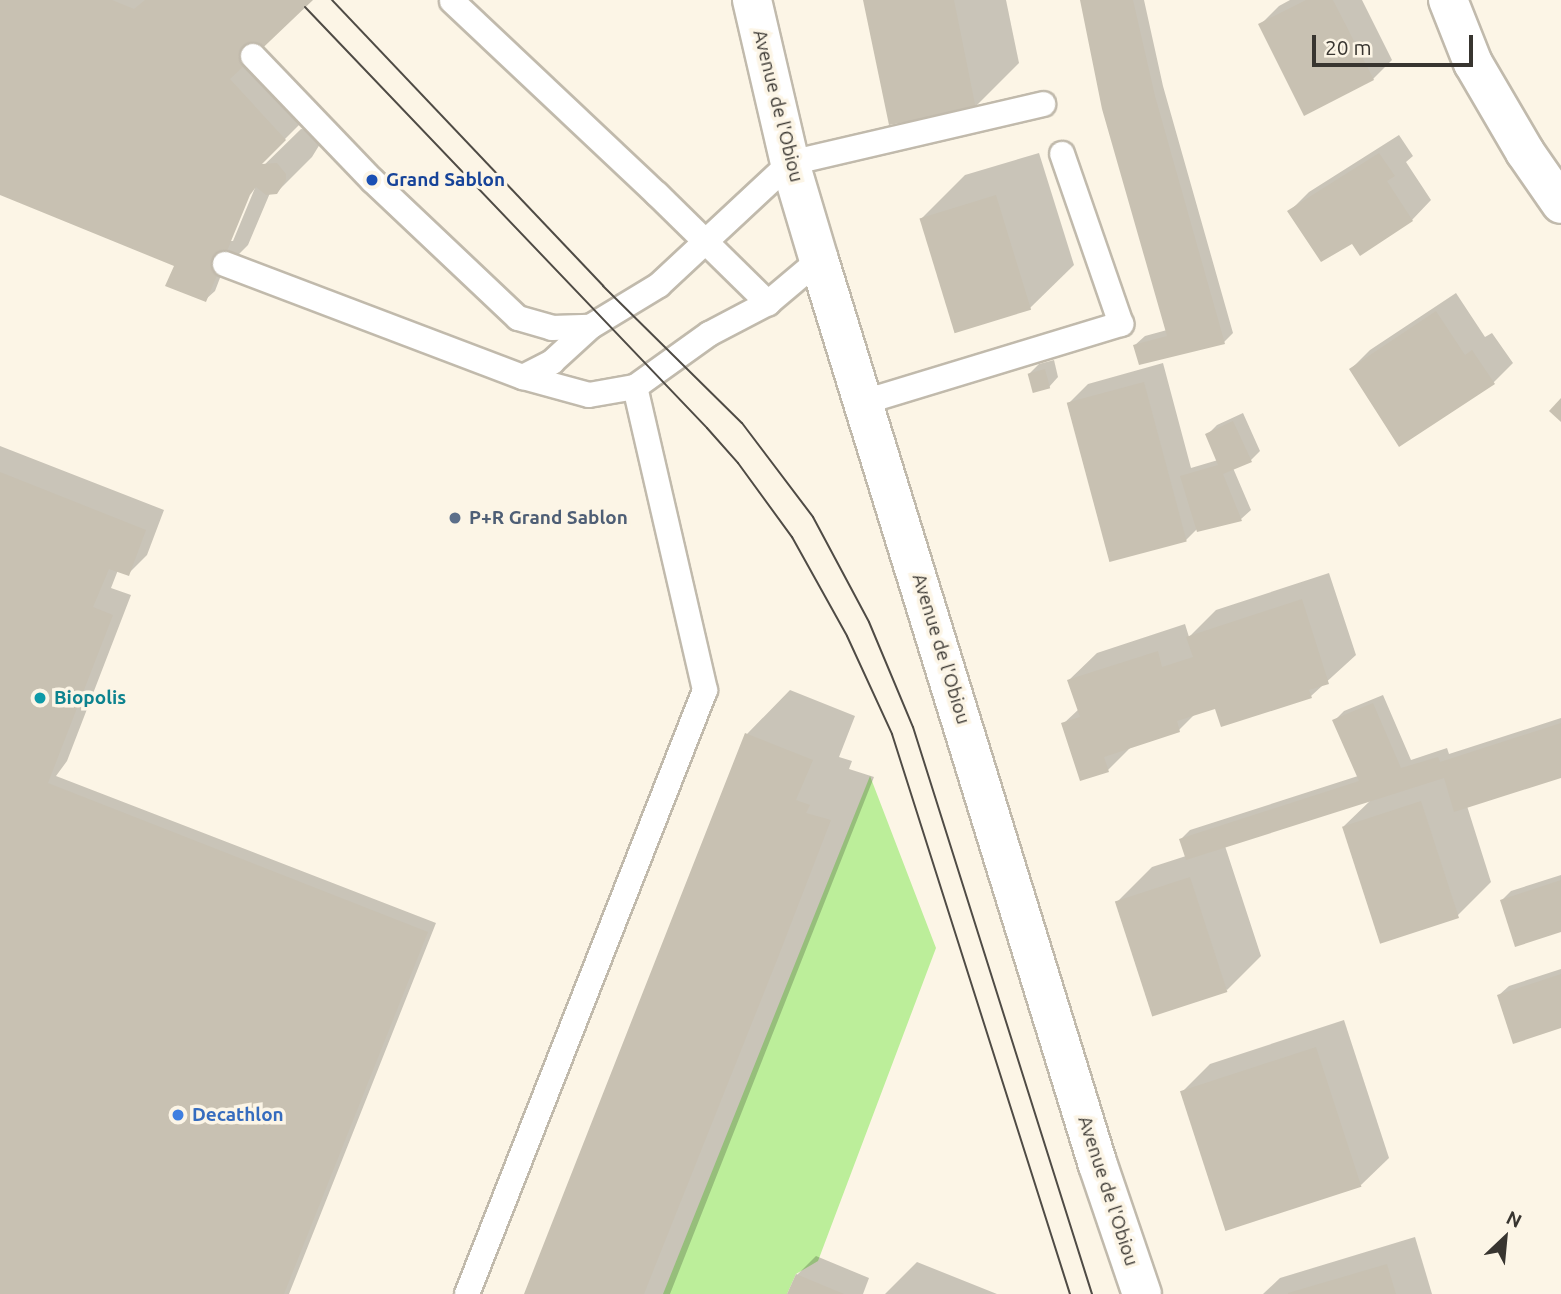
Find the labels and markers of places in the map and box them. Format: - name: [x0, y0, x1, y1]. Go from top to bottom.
- place label: Grand Sablon: [386, 169, 505, 191]
- marker: Grand Sablon: [364, 172, 380, 188]
- place label: P+R Grand Sablon: [469, 507, 628, 529]
- marker: P+R Grand Sablon: [447, 510, 463, 526]
- place label: Biopolis: [54, 687, 126, 709]
- marker: Biopolis: [32, 690, 48, 706]
- place label: Decathlon: [192, 1104, 284, 1126]
- marker: Decathlon: [170, 1107, 186, 1123]

